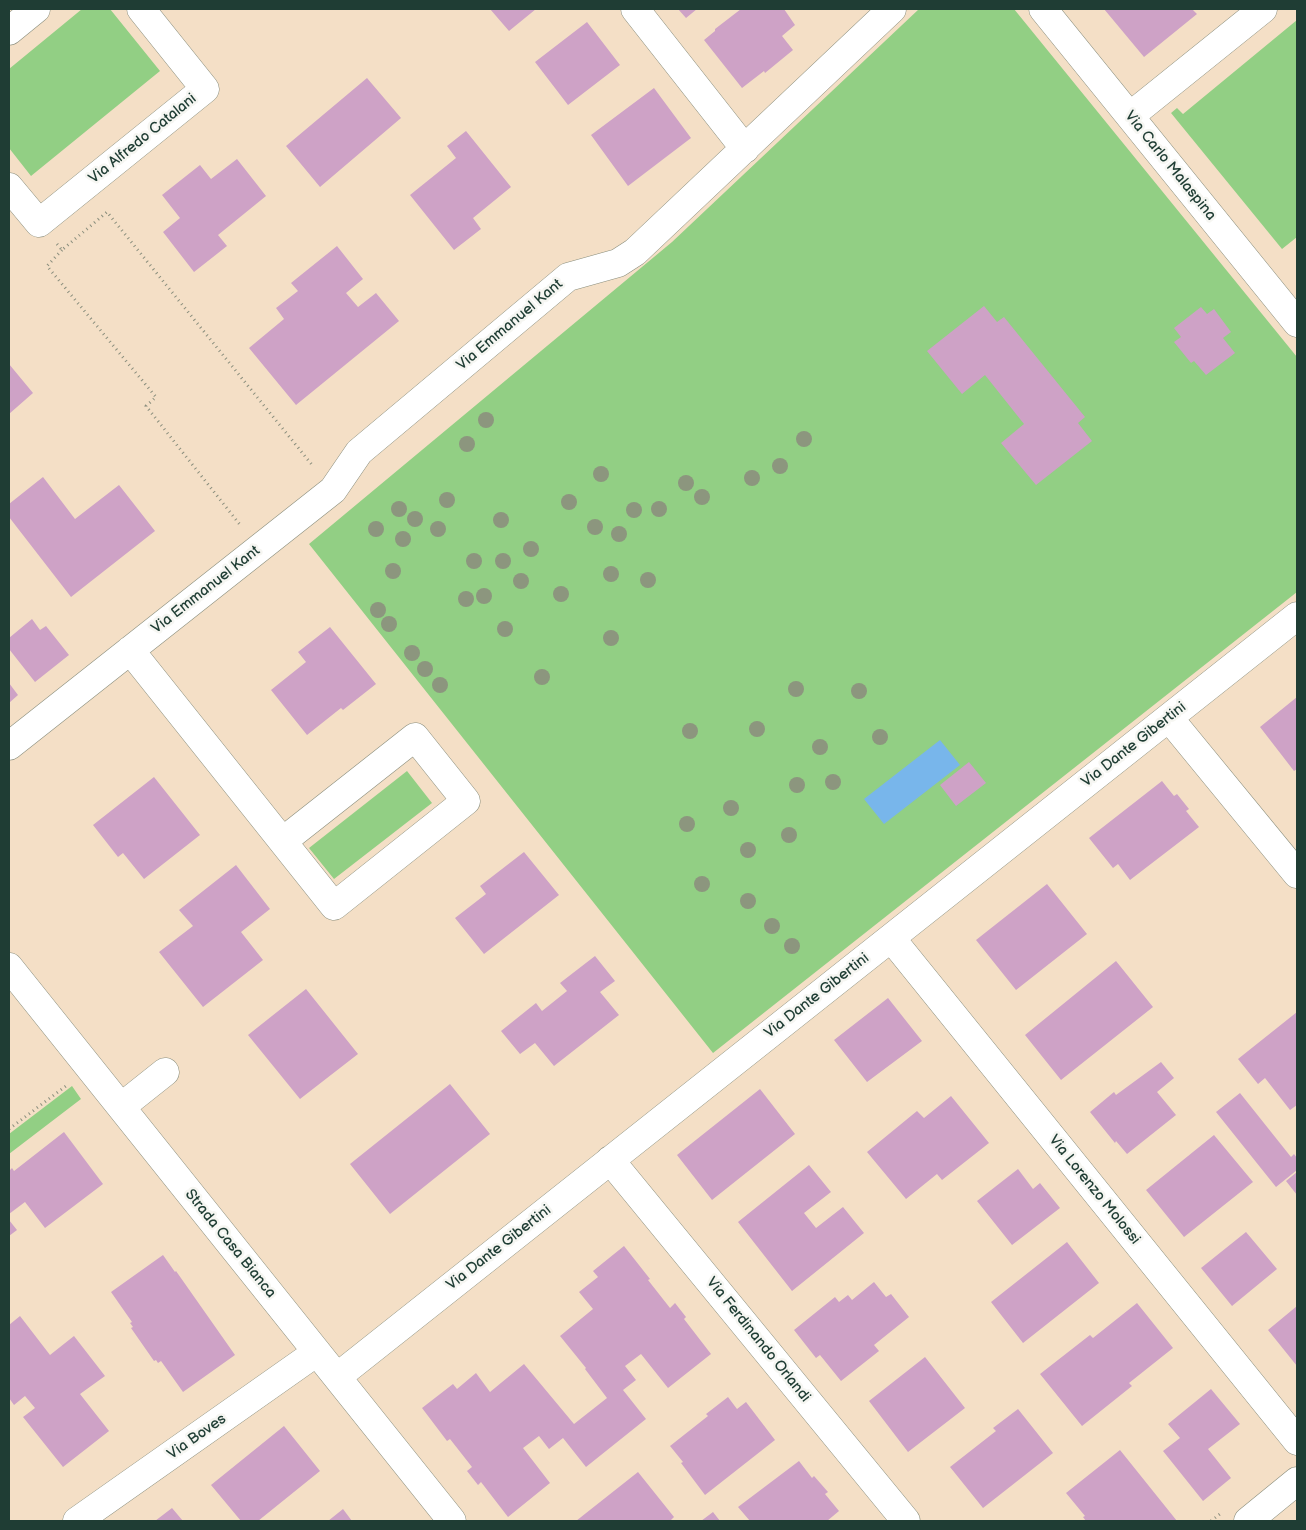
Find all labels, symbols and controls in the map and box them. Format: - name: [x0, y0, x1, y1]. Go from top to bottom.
- street label: Via Alfredo Catalani: [86, 90, 200, 188]
- street label: Via Carlo Malaspina: [1120, 108, 1220, 224]
- street label: Via Emmanuel Kant: [453, 275, 567, 375]
- street label: Via Emmanuel Kant: [148, 542, 264, 638]
- street label: Via Dante Gibertini: [1078, 699, 1190, 791]
- street label: Via Dante Gibertini: [761, 950, 873, 1042]
- street label: Via Lorenzo Molossi: [1044, 1132, 1144, 1248]
- street label: Strada Casa Bianca: [181, 1186, 279, 1302]
- street label: Via Dante Gibertini: [443, 1202, 555, 1294]
- street label: Via Ferdinando Orlandi: [702, 1274, 814, 1406]
- street label: Via Boves: [164, 1410, 230, 1464]

